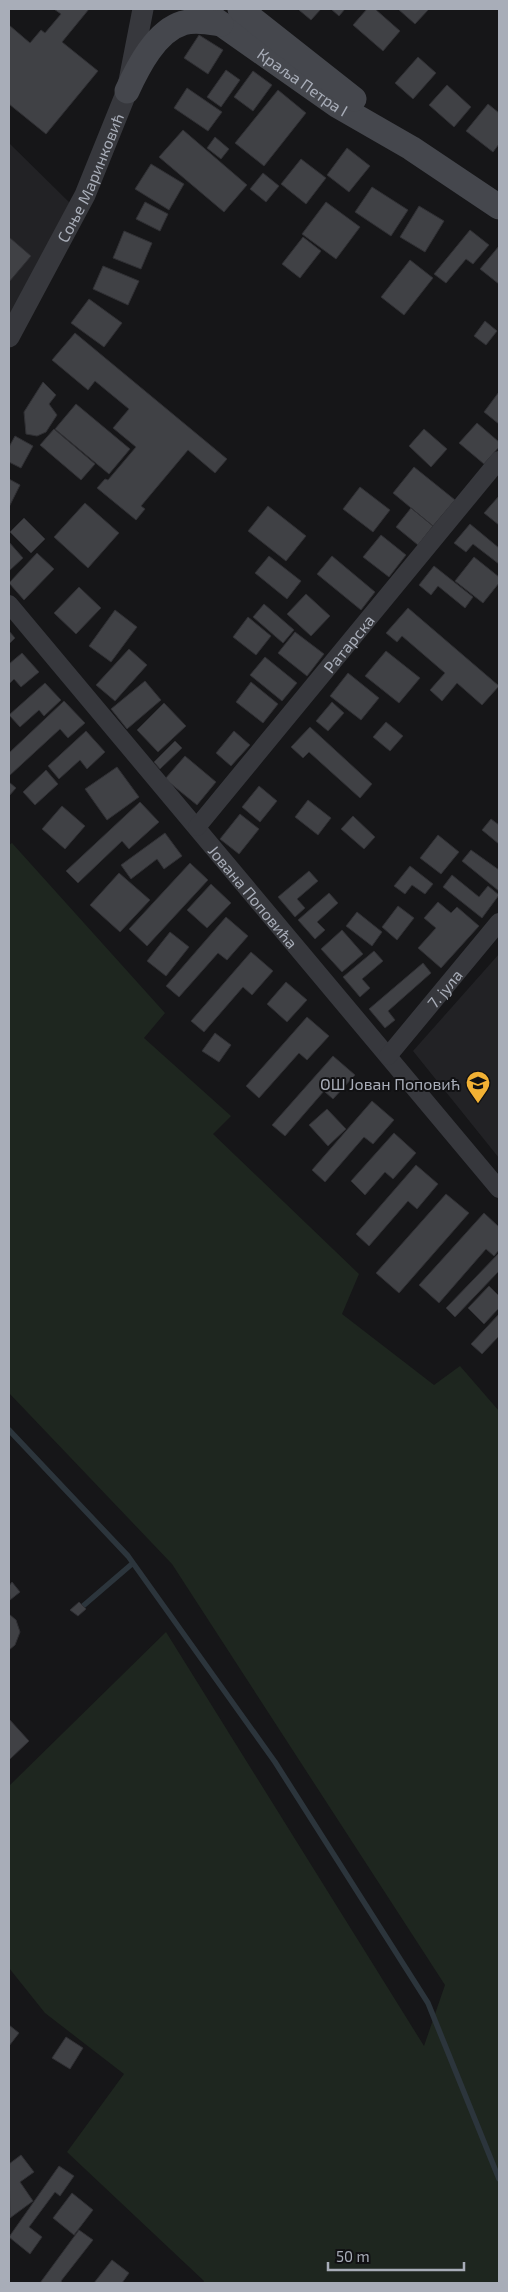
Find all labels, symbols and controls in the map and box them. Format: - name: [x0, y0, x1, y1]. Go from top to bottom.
- street label: Краља Петра I: [254, 43, 352, 119]
- street label: Соње Маринковић: [52, 110, 127, 245]
- street label: Ратарска: [319, 610, 378, 676]
- street label: Јована Поповића: [205, 841, 302, 952]
- street label: 7. јула: [423, 965, 466, 1011]
- school or university icon: ОШ Јован Поповић: [465, 1070, 491, 1104]
- place label: ОШ Јован Поповић: [320, 1074, 460, 1093]
- scale bar: [328, 2240, 464, 2272]
- text: 50 m: [336, 2247, 370, 2265]

